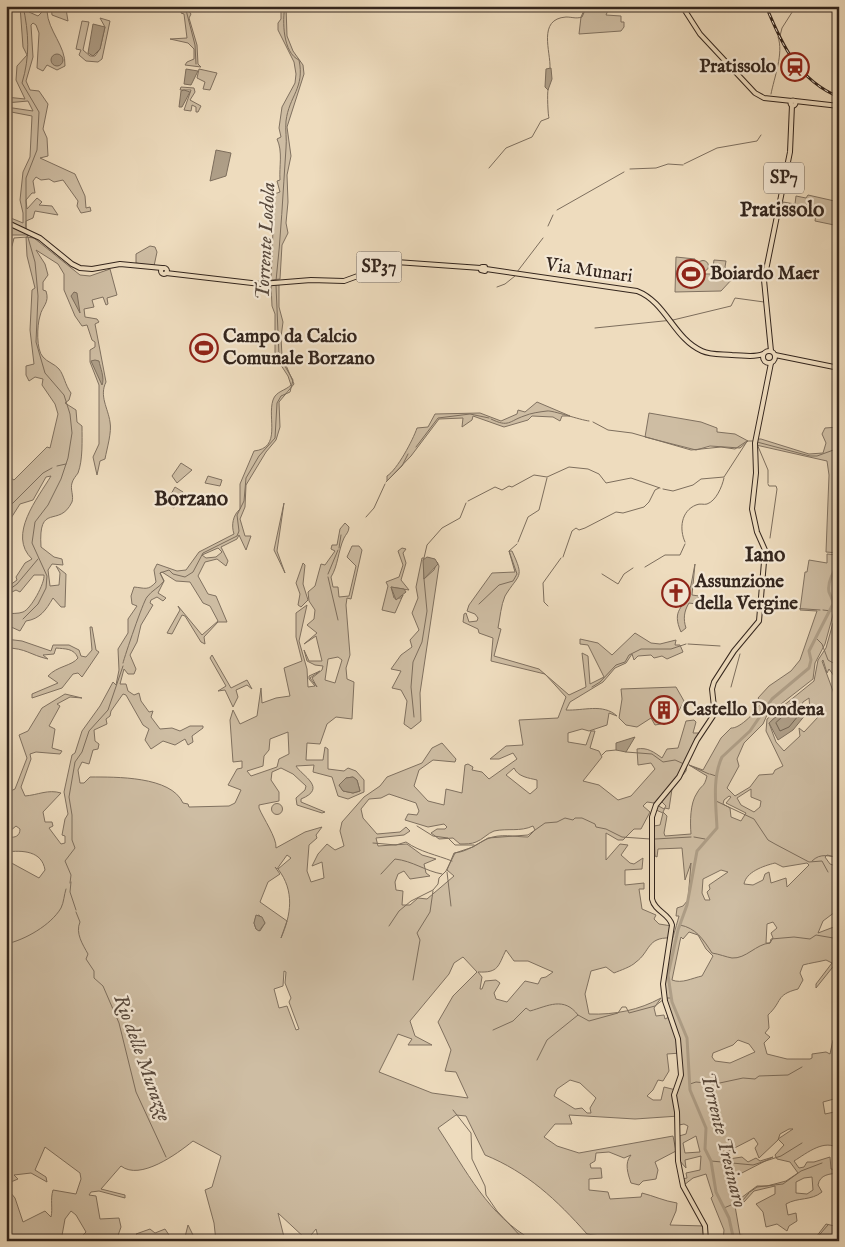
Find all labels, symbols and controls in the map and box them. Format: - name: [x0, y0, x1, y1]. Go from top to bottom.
- station icon: Pratissolo: [780, 52, 810, 82]
- place label: Pratissolo: [699, 55, 776, 79]
- road number: SP7: [764, 162, 804, 194]
- water label: Torrente Lodola: [250, 181, 282, 301]
- district label: Pratissolo: [740, 197, 825, 224]
- road number: SP37: [356, 252, 402, 282]
- street label: Via Munari: [543, 253, 634, 289]
- sports icon: Boiardo Maer: [676, 259, 706, 289]
- place label: Boiardo Maer: [710, 262, 820, 286]
- place label: Campo da Calcio Comunale Borzano: [223, 325, 375, 371]
- sports icon: Campo da Calcio Comunale Borzano: [189, 333, 219, 363]
- district label: Borzano: [154, 486, 229, 513]
- district label: Iano: [745, 542, 786, 569]
- place label: Assunzione della Vergine: [694, 570, 798, 616]
- church icon: Assunzione della Vergine: [661, 578, 691, 608]
- building icon: Castello Dondena: [649, 695, 679, 725]
- place label: Castello Dondena: [683, 698, 825, 722]
- water label: Rio delle Murazze: [107, 991, 177, 1125]
- water label: Torrente Tresinaro: [694, 1070, 752, 1210]

